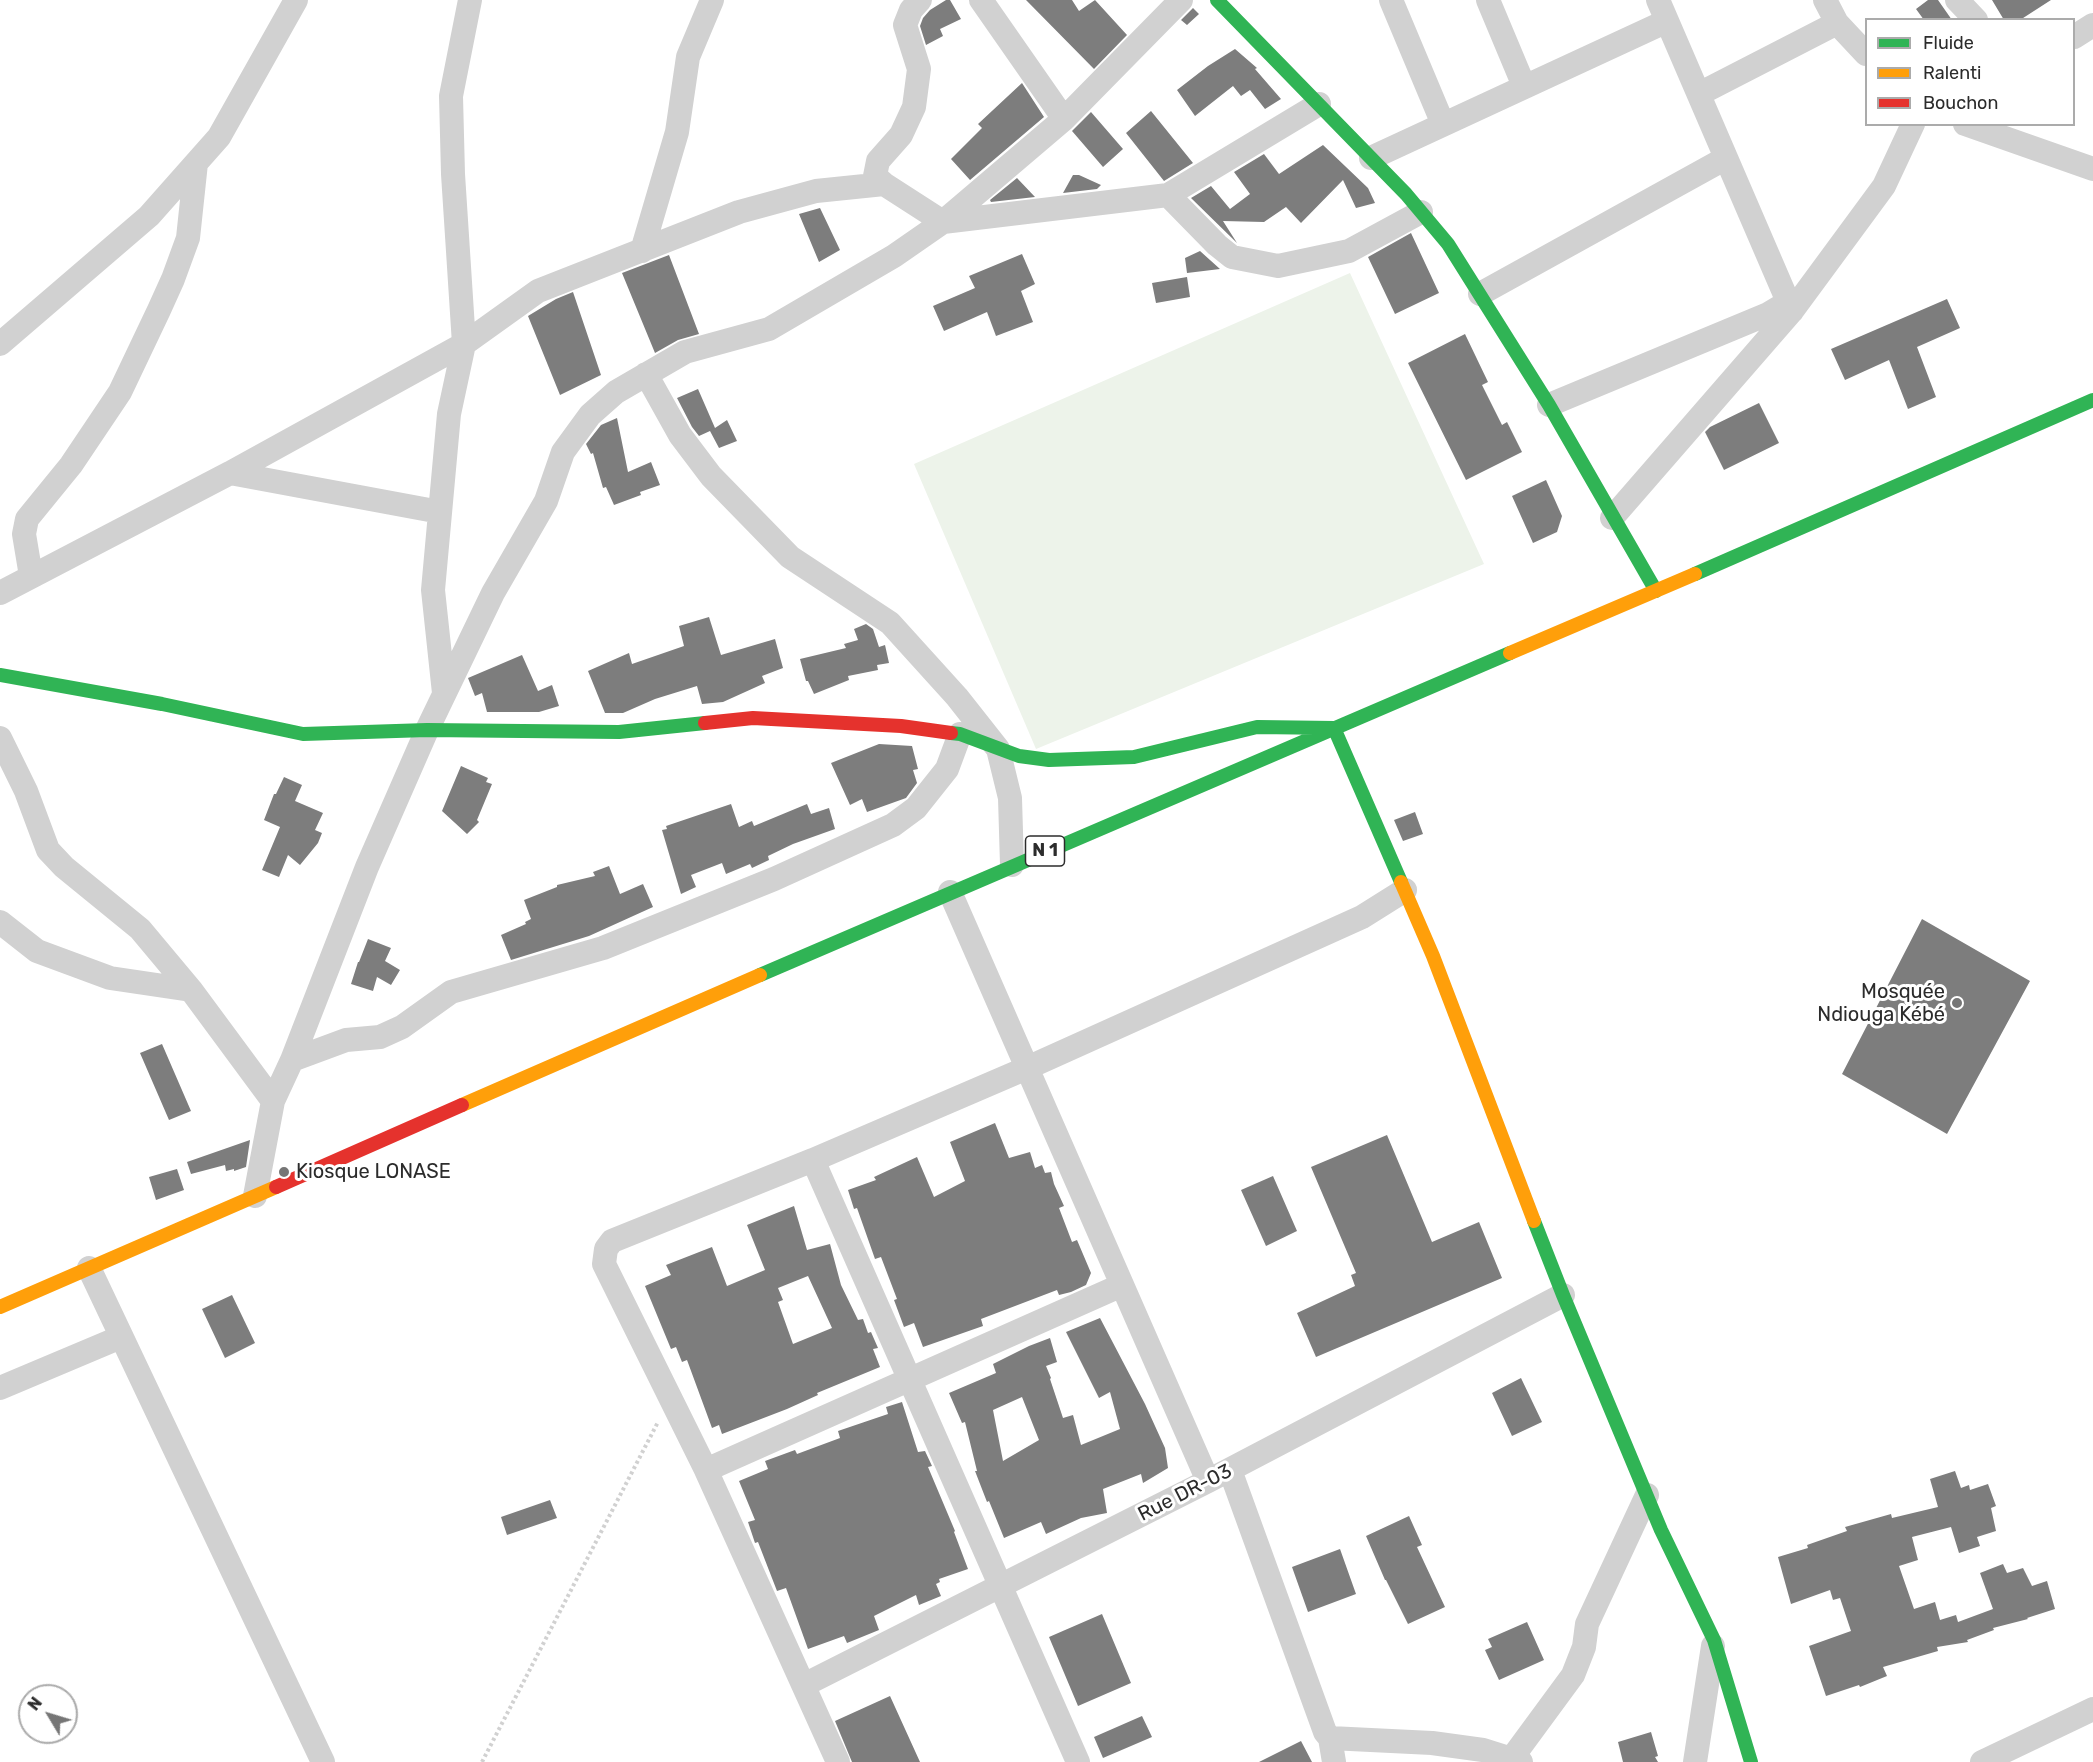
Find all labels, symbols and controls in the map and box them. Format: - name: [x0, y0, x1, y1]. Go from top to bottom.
- legend: [1865, 18, 2075, 126]
- text: Fluide: [1923, 32, 1974, 54]
- text: Ralenti: [1923, 62, 1981, 84]
- text: Bouchon: [1923, 92, 1998, 114]
- road number: N 1: [1026, 836, 1064, 866]
- place label: Mosquée Ndiouga Kébé: [1817, 980, 1945, 1027]
- marker: Mosquée Ndiouga Kébé: [1950, 996, 1964, 1010]
- place label: Kiosque LONASE: [296, 1160, 451, 1184]
- marker: Kiosque LONASE: [277, 1165, 291, 1179]
- street label: Rue DR-03: [1134, 1459, 1236, 1527]
- north arrow: [18, 1684, 78, 1744]
- text: N: [24, 1693, 46, 1714]

